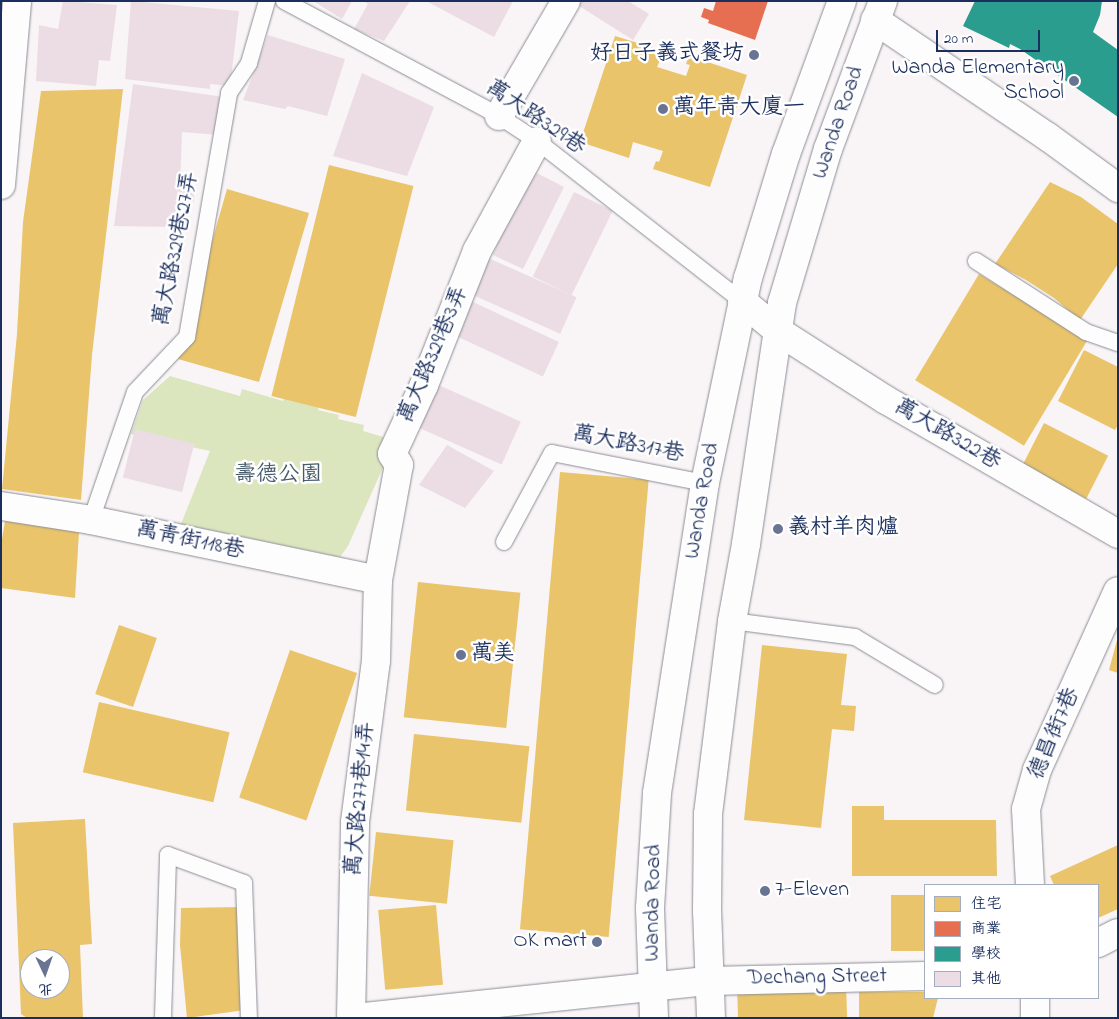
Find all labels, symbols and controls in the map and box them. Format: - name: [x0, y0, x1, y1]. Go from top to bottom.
- scale bar: [939, 20, 1043, 52]
- text: 20 m: [944, 28, 973, 50]
- place label: 好日子義式餐坊: [590, 42, 744, 68]
- marker: 好日子義式餐坊: [748, 49, 760, 61]
- place label: Wanda Elementary School: [891, 55, 1064, 106]
- street label: Wanda Road: [807, 63, 871, 183]
- street label: 萬大路329巷: [480, 75, 590, 161]
- marker: Wanda Elementary School: [1068, 75, 1080, 87]
- place label: 萬年青大廈一: [673, 96, 805, 122]
- marker: 萬年青大廈一: [657, 103, 669, 115]
- street label: 萬大路329巷27弄: [149, 170, 205, 328]
- street label: 萬大路329巷3弄: [393, 283, 475, 427]
- street label: 萬大路322巷: [889, 394, 1005, 476]
- street label: 萬大路317巷: [570, 421, 686, 469]
- street label: Wanda Road: [680, 441, 726, 561]
- park label: 壽德公園: [234, 463, 322, 489]
- place label: 義村羊肉爐: [788, 516, 898, 542]
- street label: 萬青街118巷: [133, 517, 247, 565]
- marker: 義村羊肉爐: [772, 523, 784, 535]
- place label: 萬美: [471, 642, 515, 668]
- marker: 萬美: [455, 649, 467, 661]
- street label: 德昌街7巷: [1024, 684, 1086, 784]
- street label: 萬大路277巷14弄: [341, 721, 381, 877]
- street label: Wanda Road: [640, 844, 668, 962]
- place label: 7-Eleven: [775, 878, 849, 904]
- legend: [924, 884, 1099, 999]
- marker: 7-Eleven: [759, 885, 771, 897]
- text: 住宅: [971, 893, 1001, 915]
- text: 商業: [971, 918, 1001, 940]
- place label: OK mart: [513, 929, 587, 955]
- marker: OK mart: [591, 936, 603, 948]
- text: 學校: [971, 943, 1001, 965]
- north arrow: [20, 949, 70, 999]
- street label: Dechang Street: [747, 964, 887, 992]
- text: 其他: [971, 968, 1001, 990]
- text: 北: [38, 978, 53, 999]

